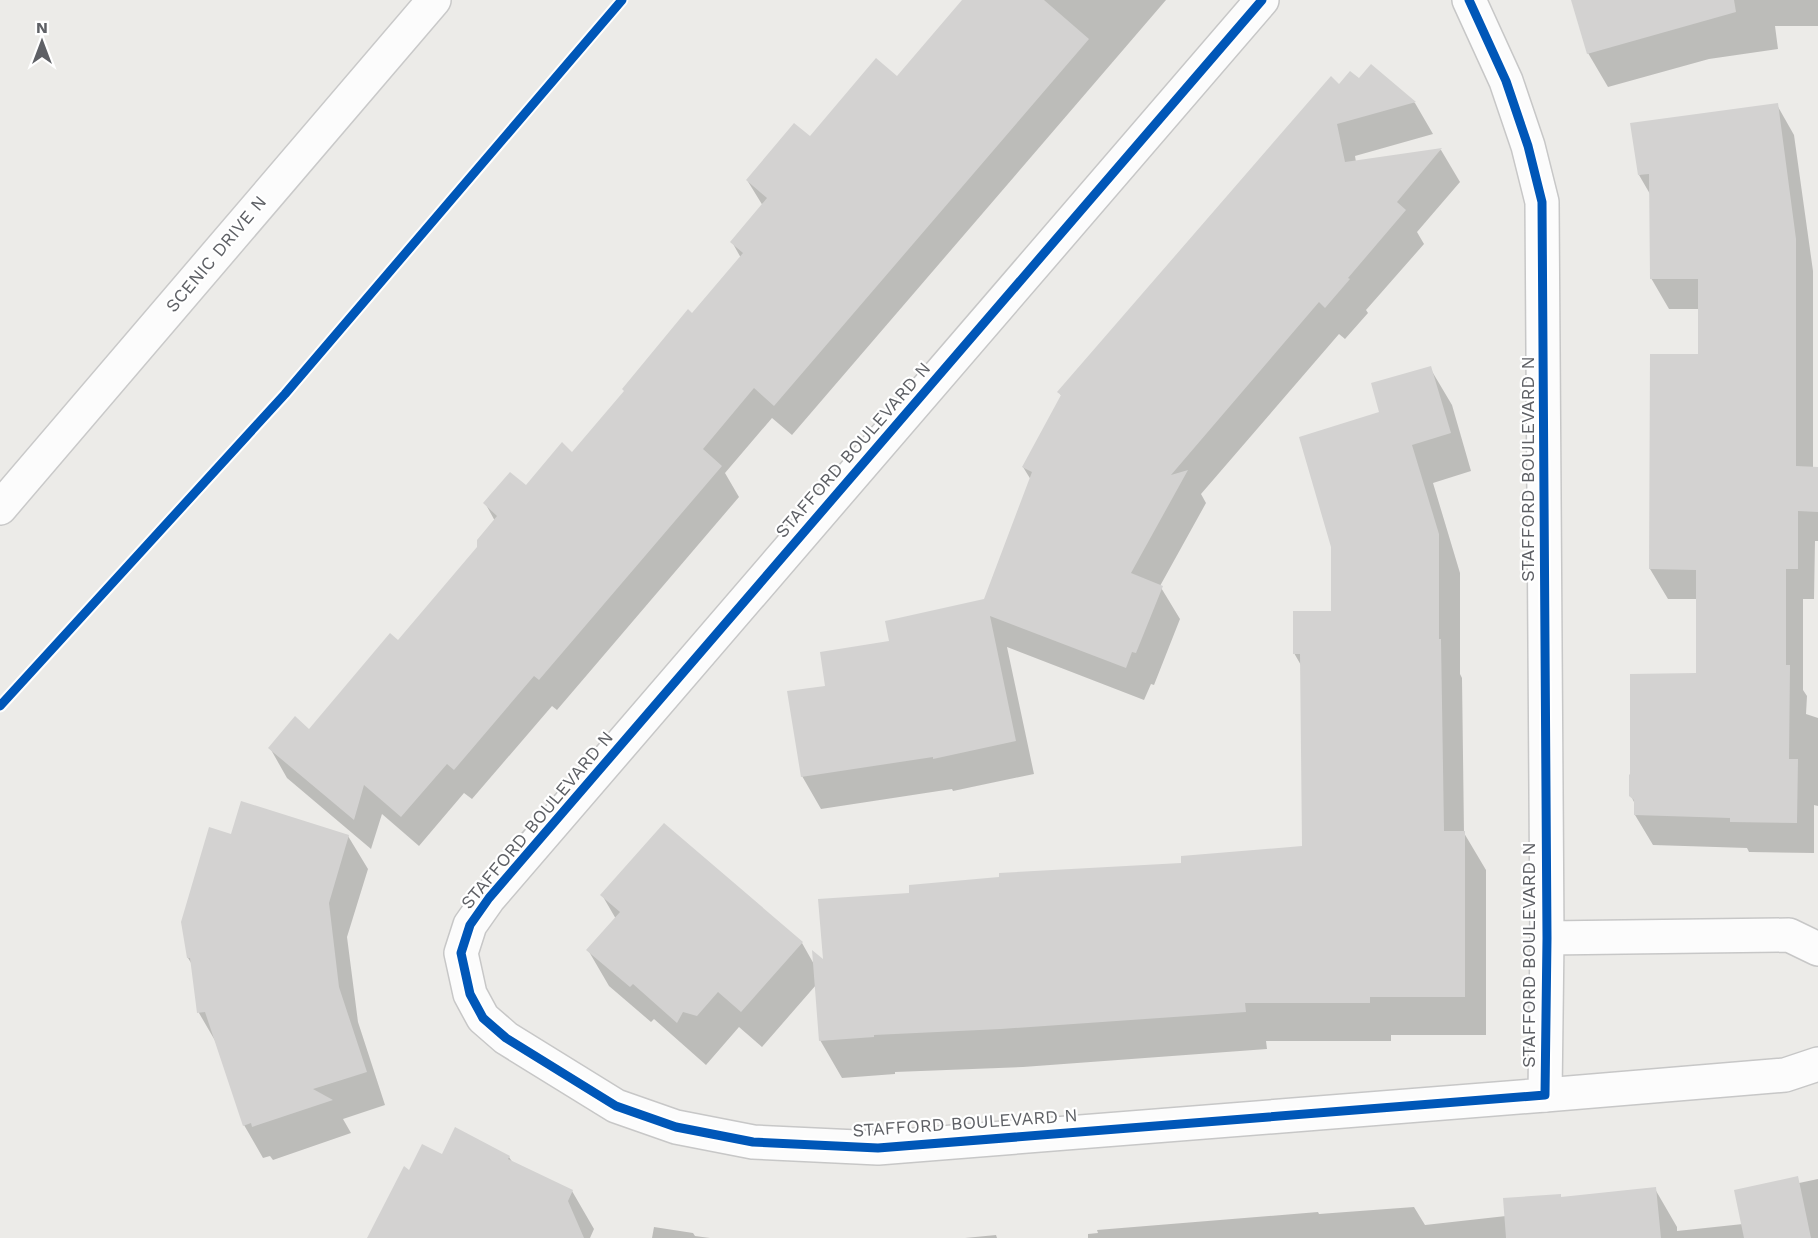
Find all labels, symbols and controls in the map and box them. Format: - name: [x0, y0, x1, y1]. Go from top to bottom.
- north arrow: [12, 12, 72, 72]
- text: N: [36, 18, 48, 37]
- street label: SCENIC DRIVE N: [161, 191, 270, 316]
- street label: STAFFORD BOULEVARD N: [1517, 356, 1538, 582]
- street label: STAFFORD BOULEVARD N: [771, 358, 934, 542]
- street label: STAFFORD BOULEVARD N: [456, 727, 617, 913]
- street label: STAFFORD BOULEVARD N: [1518, 842, 1539, 1068]
- street label: STAFFORD BOULEVARD N: [852, 1104, 1078, 1141]

